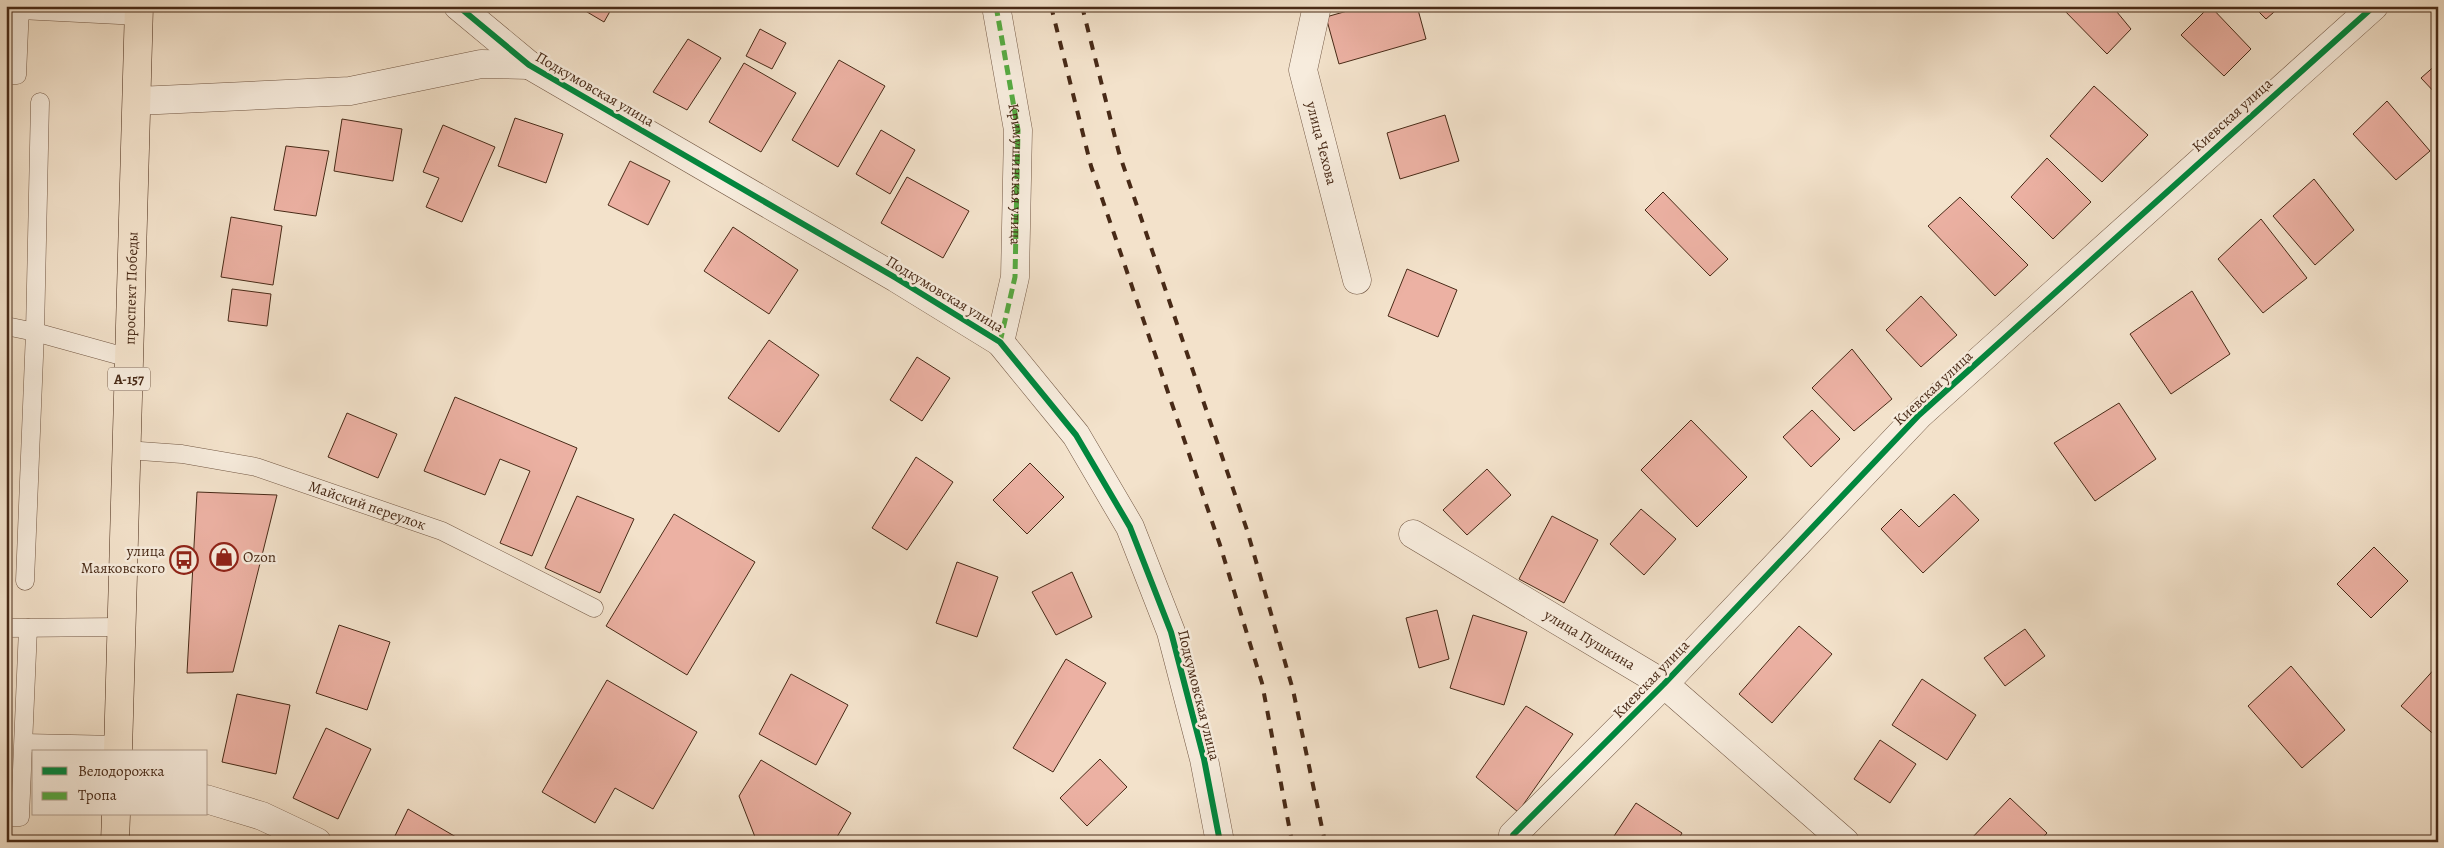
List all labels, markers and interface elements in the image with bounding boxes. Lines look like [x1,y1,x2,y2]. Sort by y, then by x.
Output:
street label: Подкумовская улица [532,47,658,131]
street label: Киевская улица [2188,73,2277,156]
street label: улица Чехова [1301,98,1342,187]
street label: Кримушинская улица [1003,102,1028,245]
street label: проспект Победы [119,231,143,345]
street label: Подкумовская улица [882,251,1008,337]
street label: Киевская улица [1889,346,1977,430]
road number: А-157 [108,368,150,390]
street label: Майский переулок [306,476,429,535]
place label: улица Маяковского [81,541,165,578]
shop icon: Ozon [209,542,239,572]
bus stop icon: улица Маяковского [169,545,199,575]
place label: Ozon [243,547,276,567]
street label: улица Пушкина [1540,604,1639,675]
street label: Подкумовская улица [1173,628,1225,763]
street label: Киевская улица [1608,635,1694,723]
legend [32,750,208,816]
text: Велодорожка [78,761,165,781]
text: Тропа [78,785,117,805]

